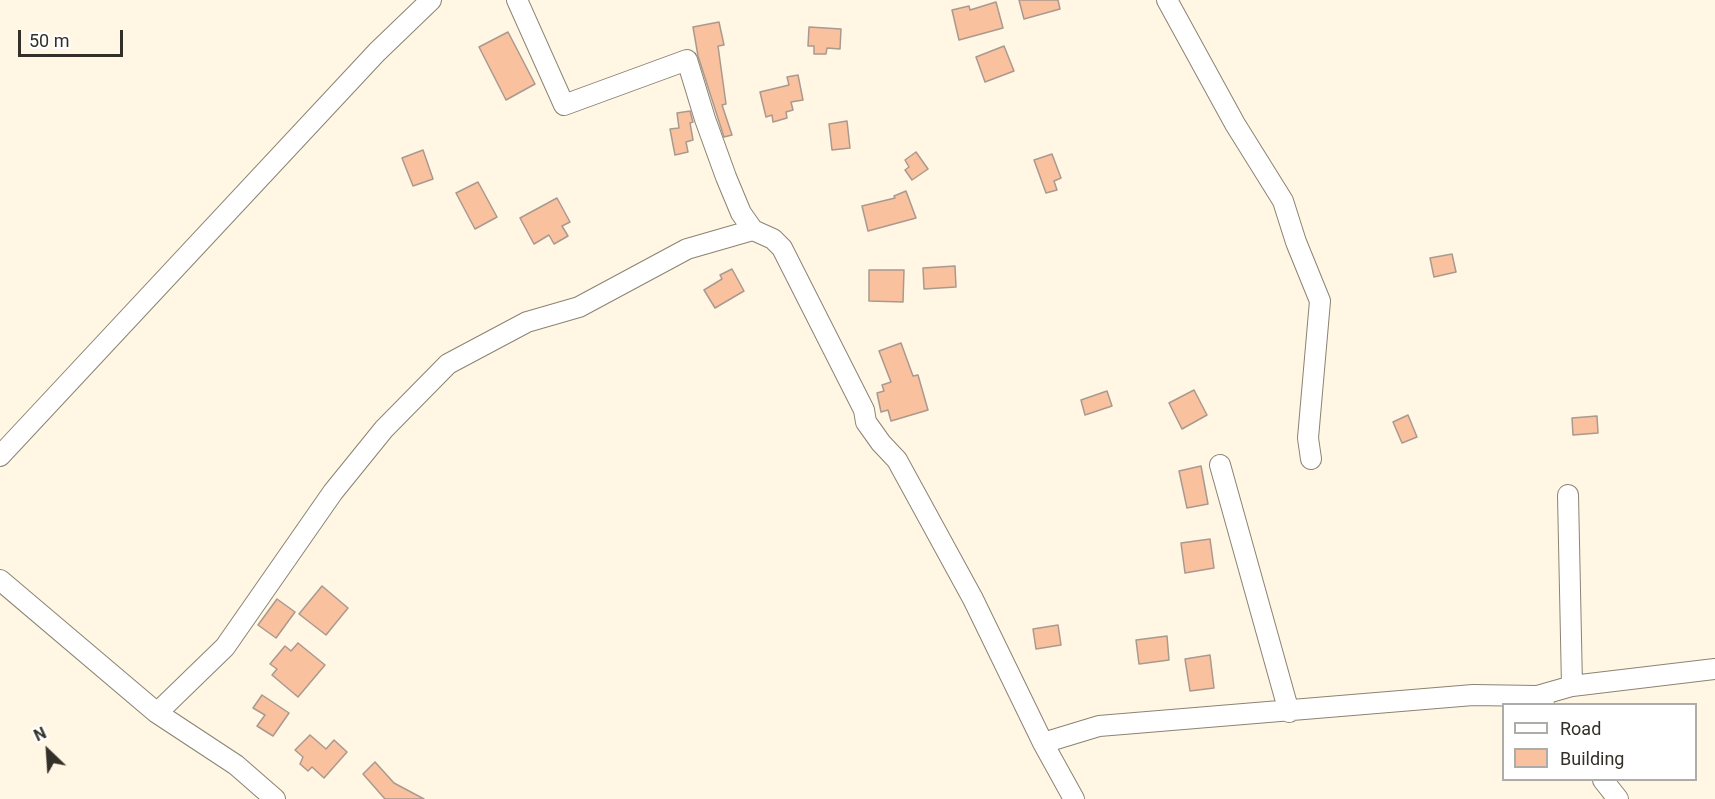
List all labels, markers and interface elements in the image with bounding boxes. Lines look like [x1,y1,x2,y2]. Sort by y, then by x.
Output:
scale bar [21,18,126,56]
text: 50 m [29,30,69,51]
legend [1502,703,1697,781]
text: Road [1560,718,1601,739]
north arrow [18,721,78,781]
text: N [31,723,49,745]
text: Building [1560,748,1624,769]

